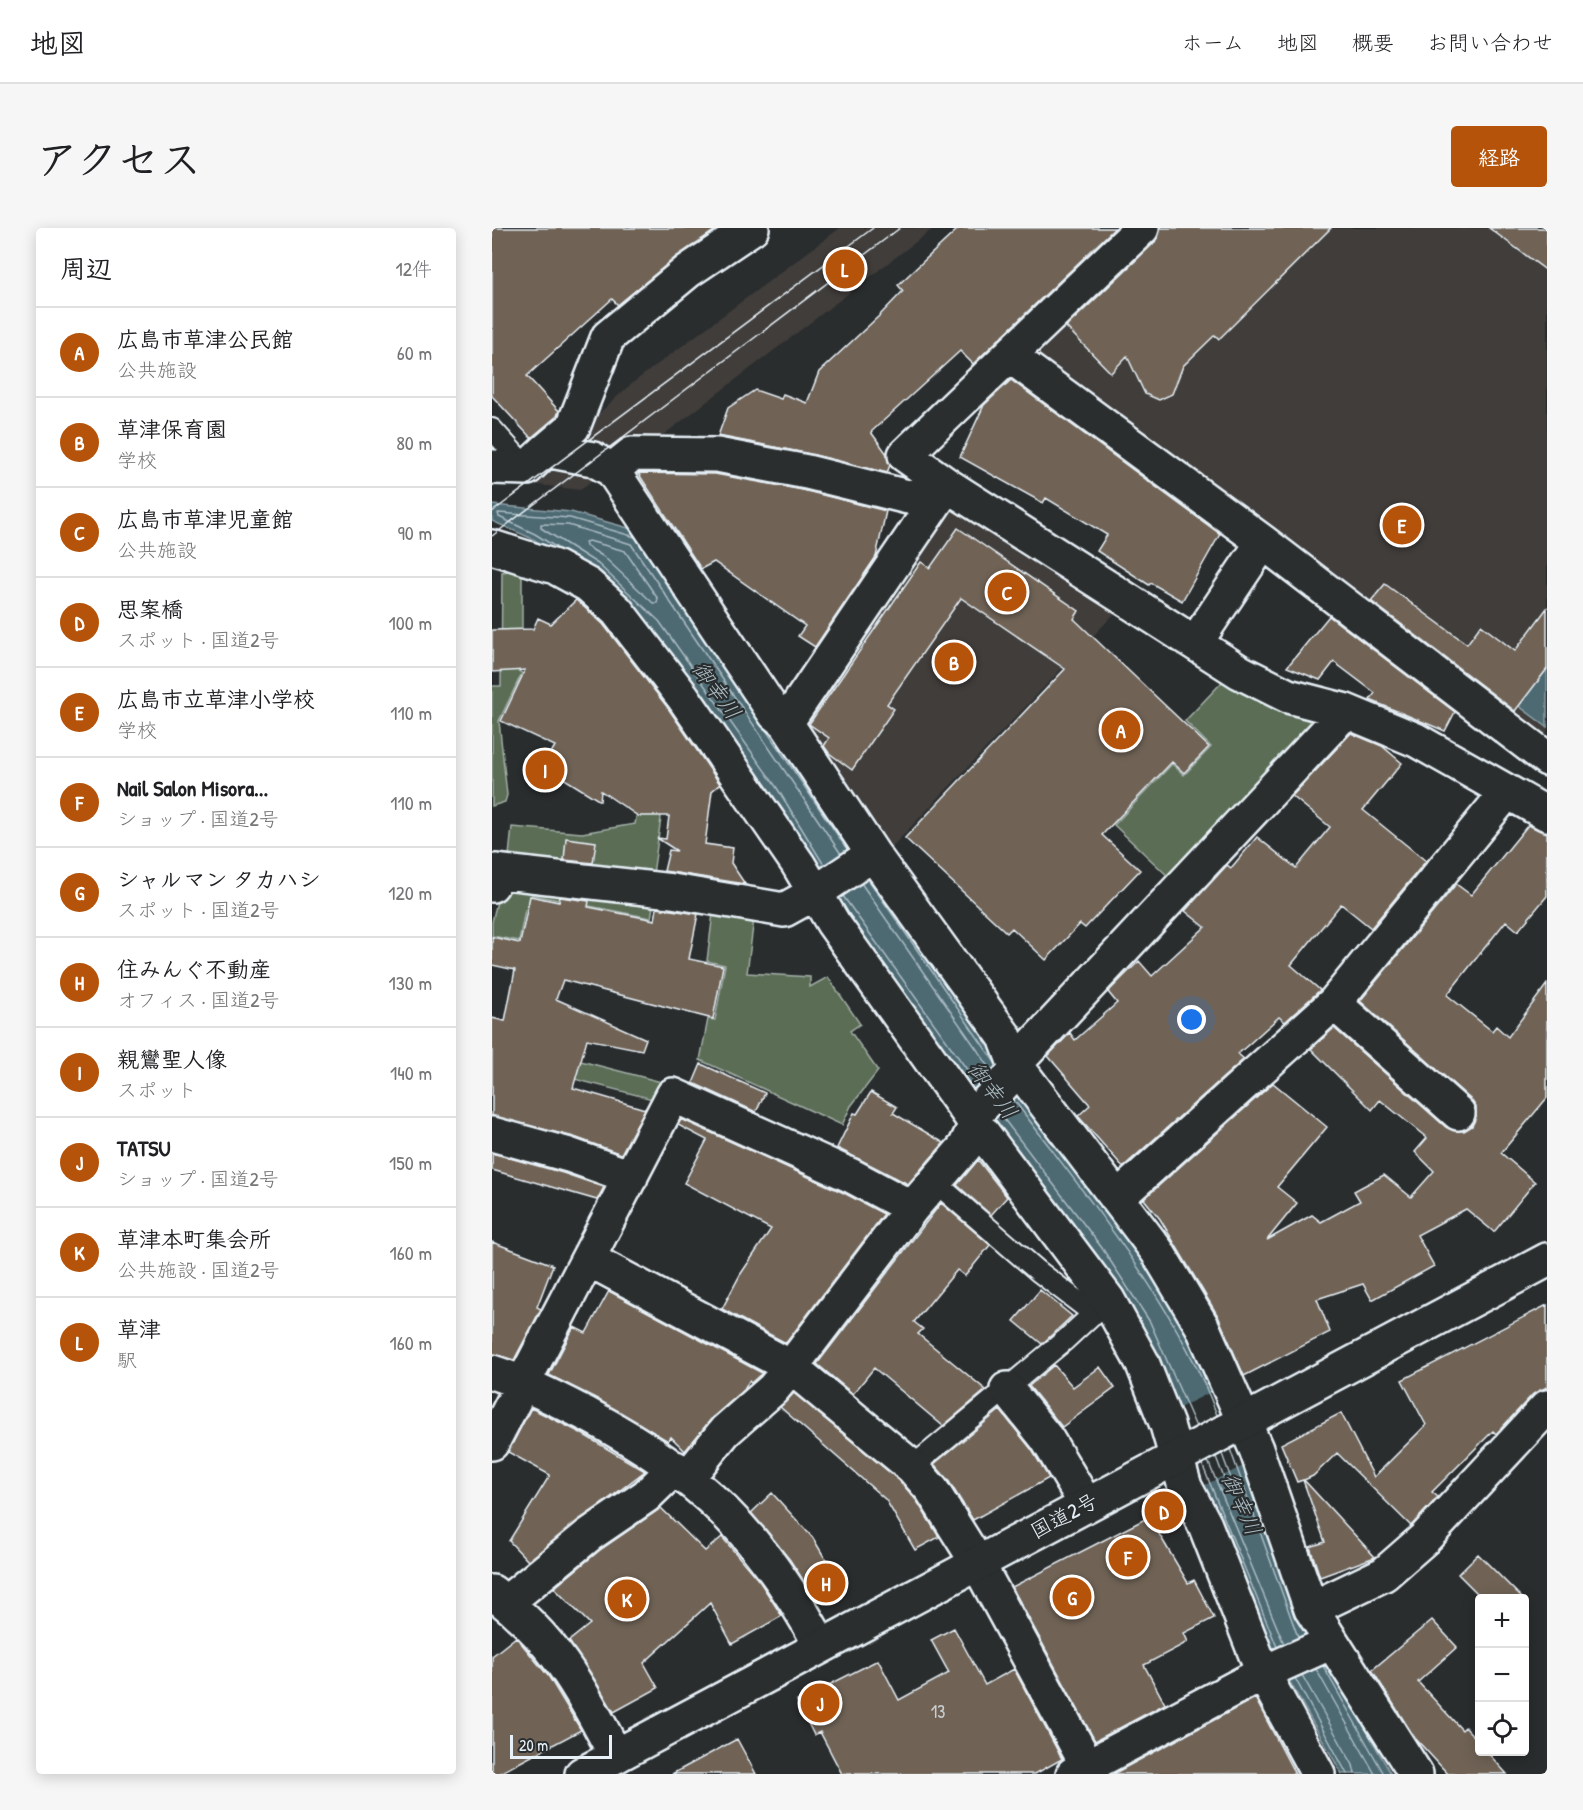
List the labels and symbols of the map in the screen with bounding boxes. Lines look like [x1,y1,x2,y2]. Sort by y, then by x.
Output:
pin: L [826,246,864,291]
pin: E [1382,502,1422,548]
pin: C [988,570,1026,614]
pin: B [934,640,974,684]
water label: 御幸川 [685,654,749,726]
pin: A [1102,708,1140,752]
pin: I [526,748,564,792]
your location [1177,1005,1206,1034]
water label: 御幸川 [961,1055,1025,1125]
water label: 御幸川 [1215,1468,1269,1540]
street label: 国道2号 [1025,1486,1103,1545]
pin: D [1144,1488,1184,1534]
pin: F [1108,1534,1148,1580]
pin: H [806,1560,846,1606]
pin: G [1052,1574,1092,1620]
pin: K [608,1576,646,1622]
pin: J [800,1680,840,1726]
house number: 13 [931,1699,945,1724]
scale bar [510,1732,612,1760]

